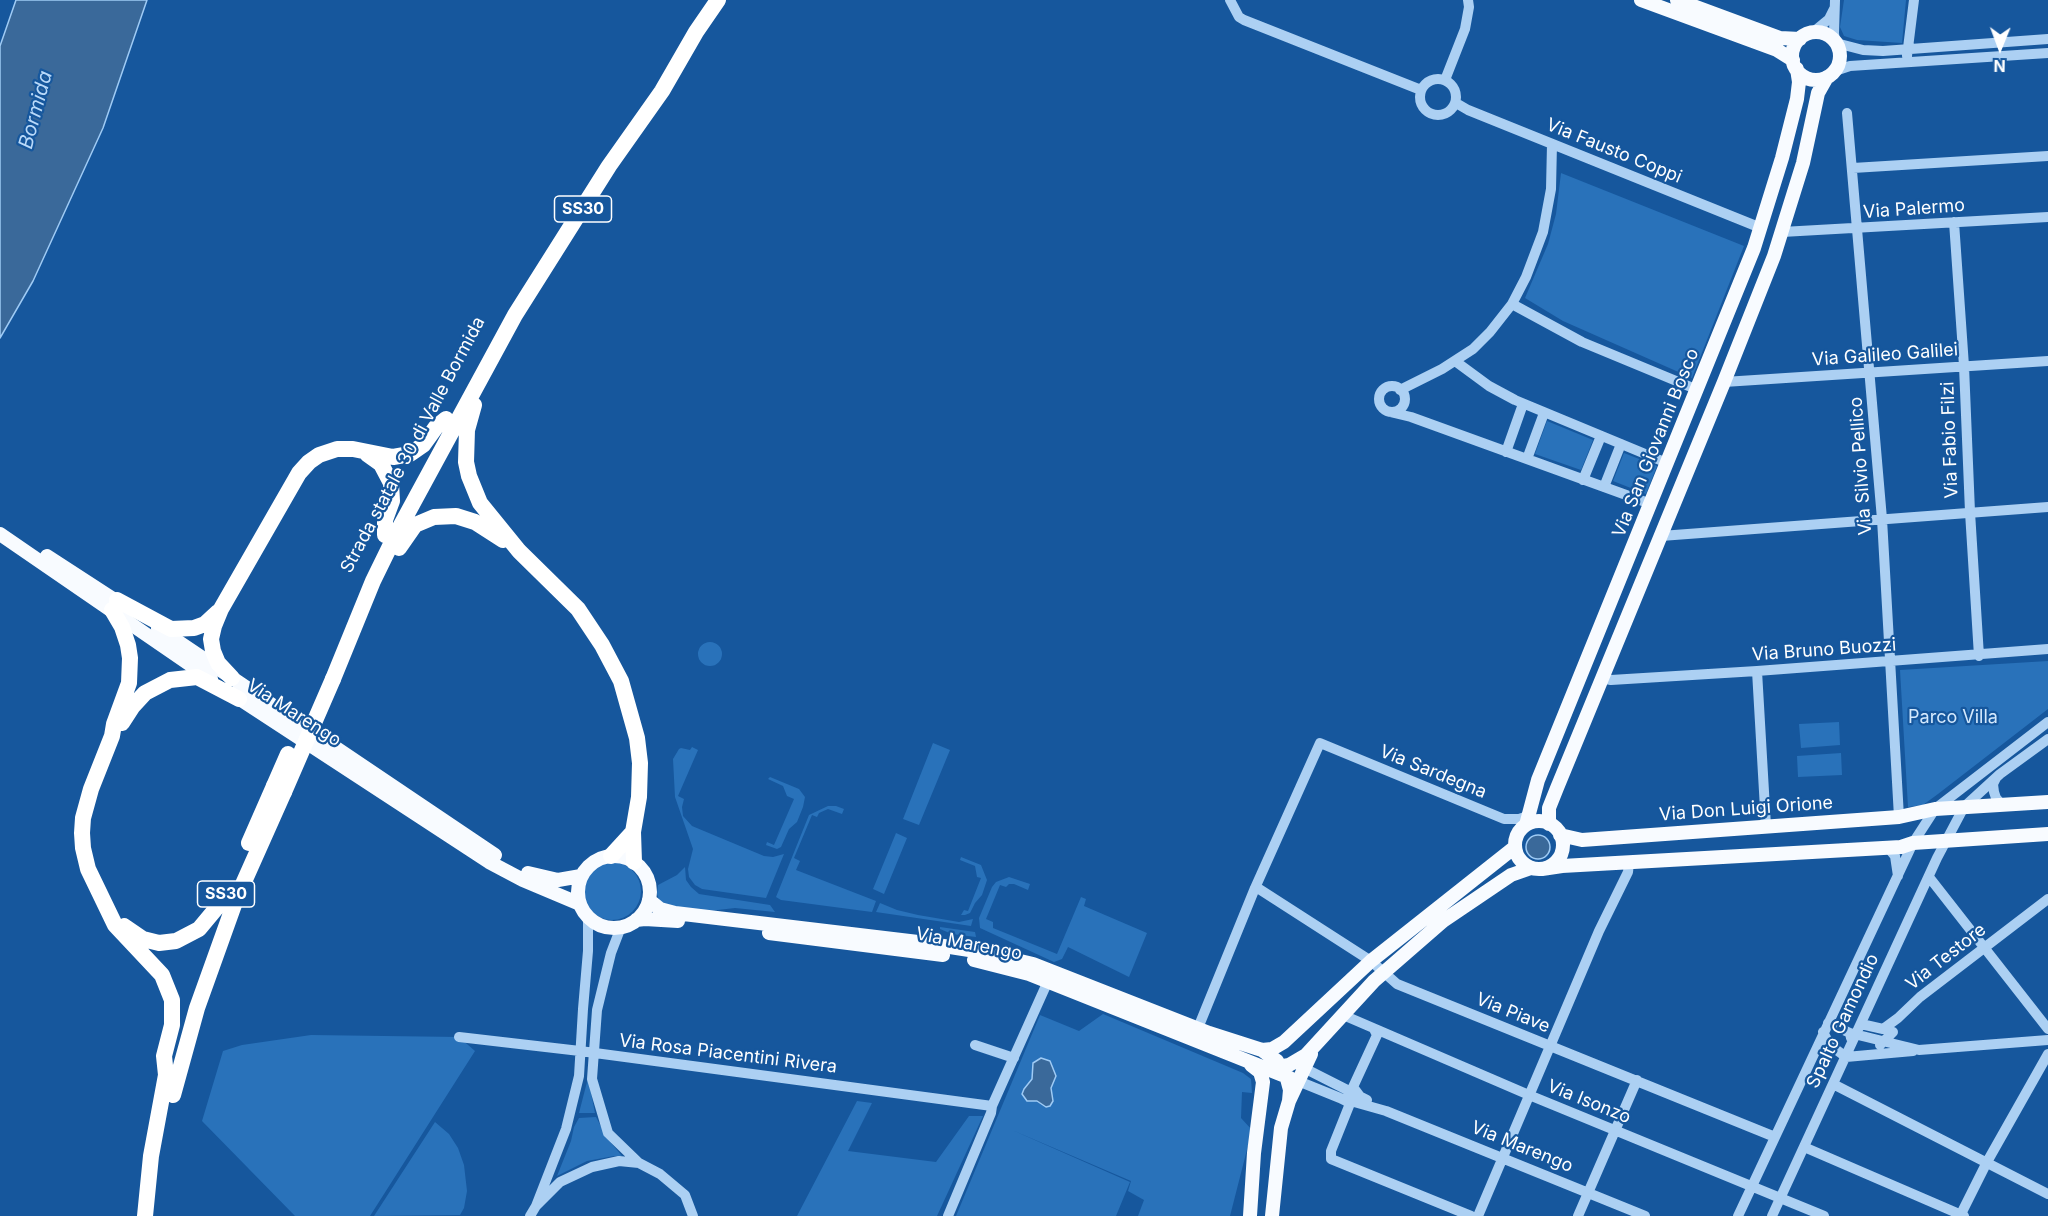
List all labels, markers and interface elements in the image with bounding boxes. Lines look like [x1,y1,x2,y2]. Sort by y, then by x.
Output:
north arrow [1970,18,2030,78]
text: N [1993,56,2006,76]
water label: Bormida [14,68,58,152]
street label: Via Fausto Coppi [1543,114,1685,188]
street label: Via Palermo [1862,195,1966,223]
road number: SS30 [554,196,612,222]
street label: Strada statale 30 di Valle Bormida [336,313,490,577]
street label: Via Galileo Galilei [1811,339,1959,371]
street label: Via San Giovanni Bosco [1608,346,1704,540]
street label: Via Fabio Filzi [1937,381,1963,499]
street label: Via Silvio Pellico [1845,396,1877,536]
street label: Via Bruno Buozzi [1751,634,1897,666]
street label: Via Marengo [243,675,345,751]
park label: Parco Villa [1908,707,1998,729]
street label: Via Sardegna [1376,741,1490,803]
street label: Via Don Luigi Orione [1658,792,1834,826]
road number: SS30 [198,881,254,907]
street label: Via Testore [1902,919,1990,995]
street label: Via Marengo [914,923,1024,965]
street label: Spalto Gamondio [1802,950,1884,1092]
street label: Via Piave [1473,988,1553,1038]
street label: Via Rosa Piacentini Rivera [618,1030,838,1078]
street label: Via Isonzo [1544,1075,1634,1129]
street label: Via Marengo [1468,1117,1576,1177]

